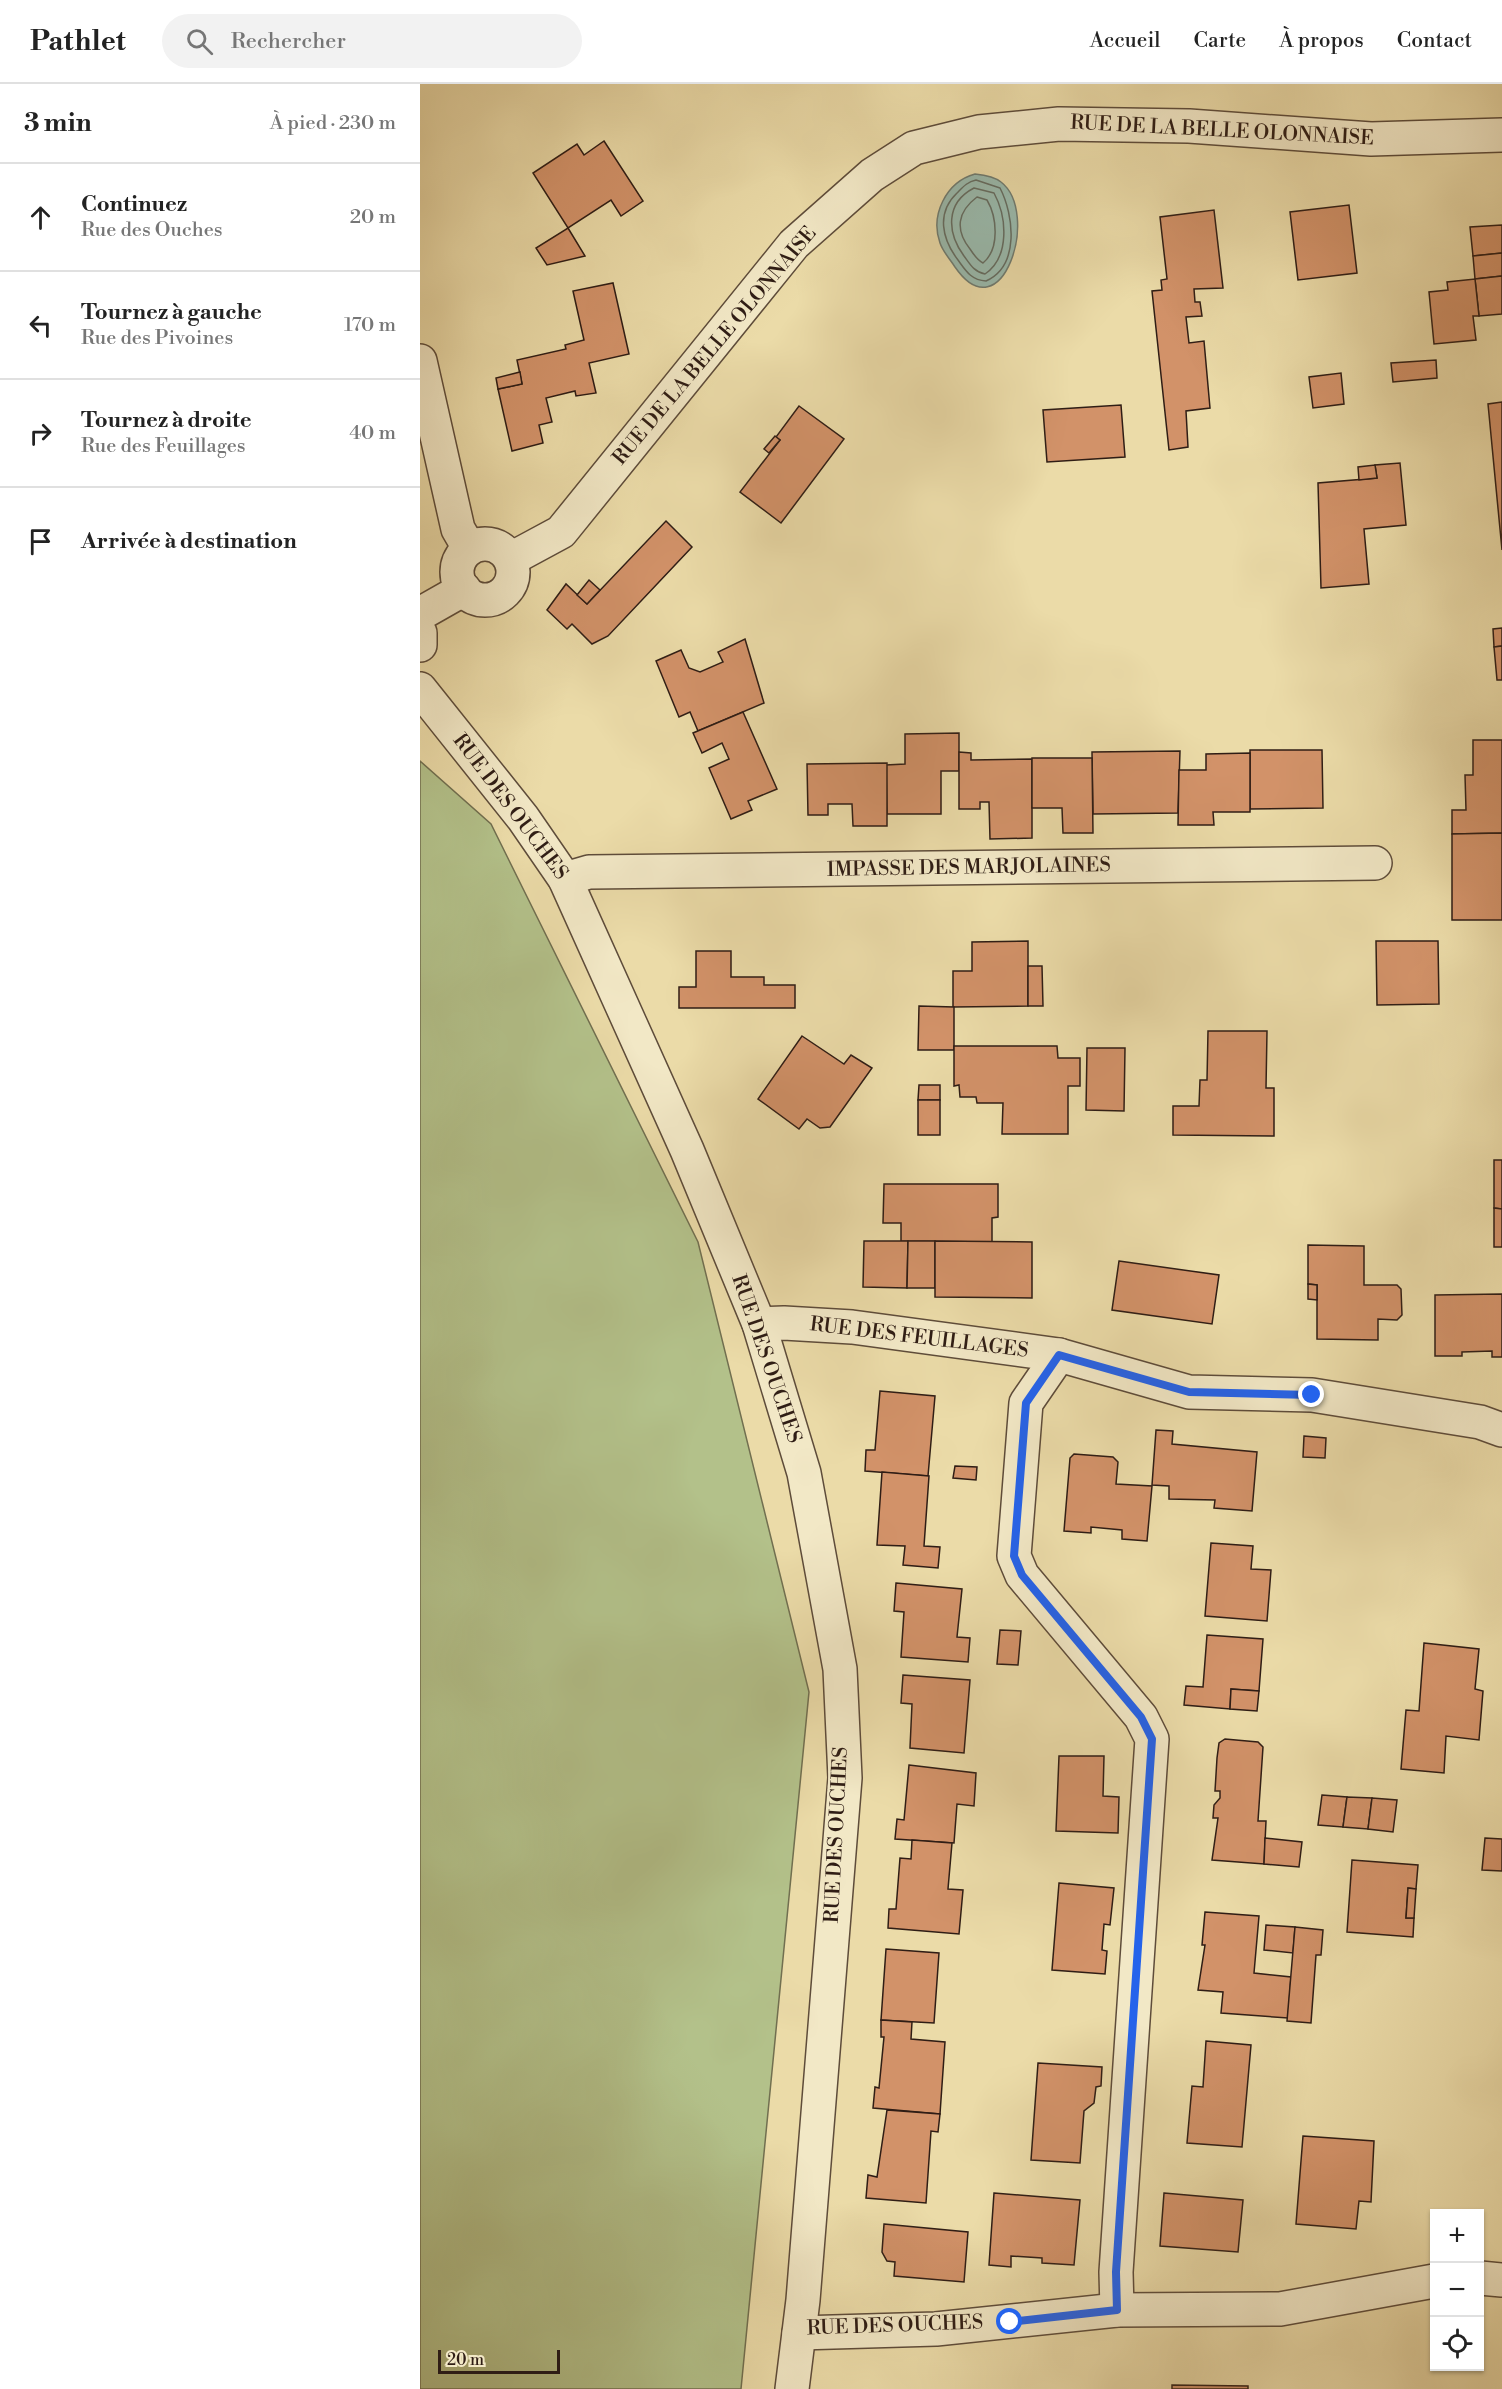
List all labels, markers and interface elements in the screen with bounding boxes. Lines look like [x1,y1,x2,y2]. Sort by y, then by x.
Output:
search box [162,14,582,68]
text: Pathlet [30,24,126,59]
icon: search [183,25,216,58]
text: Rechercher [231,28,346,55]
text: Accueil [1090,28,1161,54]
text: Carte [1194,28,1246,54]
text: À propos [1279,28,1364,54]
text: Contact [1397,28,1472,54]
text: 3 min [24,107,92,139]
text: À pied · 230 m [270,111,396,136]
street label: RUE DE LA BELLE OLONNAISE [1070,111,1374,151]
text: Continuez [81,191,187,218]
icon: ahead [24,201,57,234]
text: 20 m [350,205,396,230]
text: Rue des Ouches [81,218,223,243]
street label: RUE DE LA BELLE OLONNAISE [608,222,822,470]
text: Tournez à gauche [81,299,262,326]
icon: left [24,309,57,342]
text: 170 m [344,313,396,338]
text: Rue des Pivoines [81,326,233,351]
text: Tournez à droite [81,407,252,434]
icon: right [24,417,57,450]
text: 40 m [349,421,396,446]
text: Rue des Feuillages [81,434,246,459]
icon: arrive [24,525,57,558]
text: Arrivée à destination [81,528,297,555]
street label: RUE DES OUCHES [447,729,573,885]
street label: IMPASSE DES MARJOLAINES [827,853,1111,883]
street label: RUE DES OUCHES [725,1271,807,1447]
street label: RUE DES FEUILLAGES [808,1312,1030,1364]
route end [1298,1381,1324,1407]
street label: RUE DES OUCHES [820,1746,854,1924]
map controls [1430,2209,1484,2371]
button: + [1430,2209,1484,2263]
button: − [1430,2263,1484,2317]
route start [996,2308,1022,2334]
street label: RUE DES OUCHES [806,2310,984,2342]
button: locate [1430,2317,1484,2371]
scale bar [438,2347,560,2374]
text: 20 m [447,2350,484,2370]

